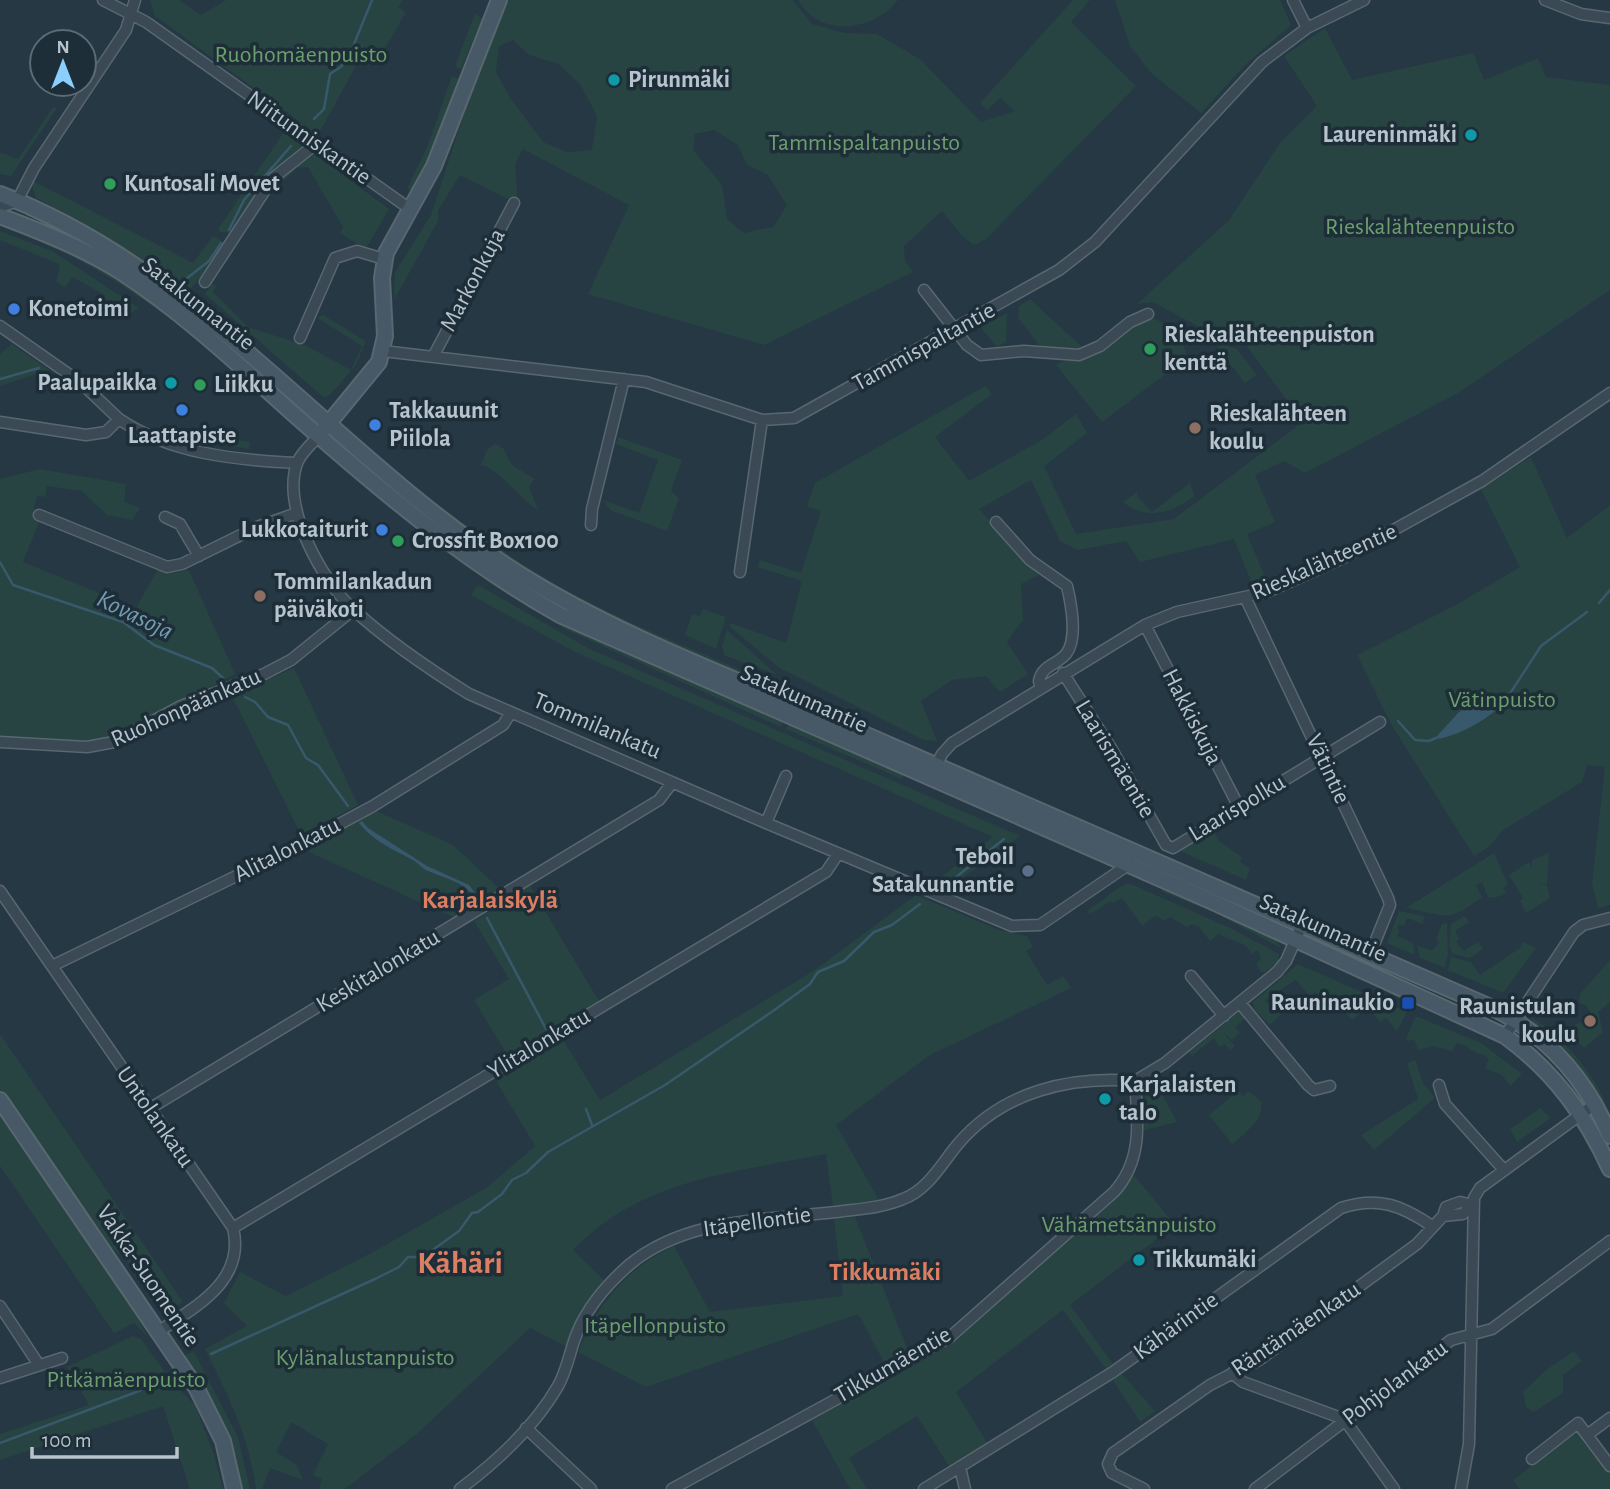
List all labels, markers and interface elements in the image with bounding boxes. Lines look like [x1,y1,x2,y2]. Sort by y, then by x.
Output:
north arrow [28,28,98,98]
text: N [56,38,70,57]
park label: Ruohomäenpuisto [215,43,387,67]
place label: Pirunmäki [628,68,730,92]
marker: Pirunmäki [606,72,622,88]
street label: Niitunniskantie [243,87,375,189]
place label: Laureninmäki [1322,123,1457,147]
marker: Laureninmäki [1463,127,1479,143]
park label: Tammispaltanpuisto [768,131,960,155]
place label: Kuntosali Movet [124,172,280,196]
marker: Kuntosali Movet [102,176,118,192]
park label: Rieskalähteenpuisto [1325,215,1515,239]
street label: Markonkuja [436,225,510,335]
street label: Satakunnantie [137,253,259,355]
place label: Konetoimi [28,297,129,321]
street label: Tammispaltantie [849,298,999,396]
marker: Konetoimi [6,301,22,317]
place label: Rieskalähteenpuiston kenttä [1164,323,1375,375]
marker: Rieskalähteenpuiston kenttä [1142,341,1158,357]
place label: Paalupaikka [37,371,157,395]
place label: Liikku [214,373,274,397]
marker: Paalupaikka [163,375,179,391]
marker: Liikku [192,377,208,393]
place label: Takkauunit Piilola [389,399,498,451]
marker: Laattapiste [174,402,190,418]
place label: Rieskalähteen koulu [1209,402,1347,454]
marker: Takkauunit Piilola [367,417,383,433]
marker: Rieskalähteen koulu [1187,420,1203,436]
place label: Laattapiste [128,424,236,448]
place label: Lukkotaiturit [241,518,368,542]
street label: Rieskalähteentie [1248,519,1400,605]
marker: Lukkotaiturit [374,522,390,538]
place label: Crossfit Box100 [412,529,559,553]
marker: Crossfit Box100 [390,533,406,549]
place label: Tommilankadun päiväkoti [274,570,432,622]
water label: Kovasoja [93,586,177,644]
marker: Tommilankadun päiväkoti [252,588,268,604]
street label: Satakunnantie [737,660,871,738]
street label: Ruohonpäänkatu [107,664,265,752]
street label: Hakkiskuja [1158,665,1226,769]
street label: Tommilankatu [530,688,664,764]
park label: Vätinpuisto [1448,688,1556,712]
street label: Laarismäentie [1071,696,1159,822]
street label: Vätintie [1302,731,1354,807]
street label: Laarispolku [1185,770,1289,846]
street label: Alitalonkatu [230,813,344,887]
place label: Teboil Satakunnantie [872,845,1014,897]
marker: Teboil Satakunnantie [1020,863,1036,879]
district label: Karjalaiskylä [422,887,558,913]
street label: Satakunnantie [1256,889,1390,967]
street label: Keskitalonkatu [312,925,444,1017]
place label: Rauninaukio [1270,991,1394,1015]
marker: Rauninaukio [1400,995,1416,1011]
place label: Raunistulan koulu [1459,995,1576,1047]
street label: Ylitalonkatu [484,1004,594,1084]
marker: Raunistulan koulu [1582,1013,1598,1029]
street label: Untolankatu [112,1062,198,1172]
place label: Karjalaisten talo [1119,1073,1236,1125]
marker: Karjalaisten talo [1097,1091,1113,1107]
street label: Vakka-Suomentie [92,1201,204,1351]
street label: Itäpellontie [702,1203,812,1241]
park label: Vähämetsänpuisto [1042,1213,1216,1237]
district label: Kähäri [417,1247,503,1279]
place label: Tikkumäki [1153,1248,1257,1272]
marker: Tikkumäki [1131,1252,1147,1268]
district label: Tikkumäki [829,1259,941,1285]
street label: Räntämäenkatu [1227,1277,1365,1381]
street label: Kähärintie [1129,1288,1223,1364]
park label: Itäpellonpuisto [584,1314,726,1338]
street label: Tikkumäentie [831,1322,955,1408]
street label: Pohjolankatu [1338,1336,1452,1430]
park label: Kylänalustanpuisto [275,1346,455,1370]
park label: Pitkämäenpuisto [46,1368,206,1392]
scale bar [32,1416,177,1460]
text: 100 m [42,1430,92,1451]

